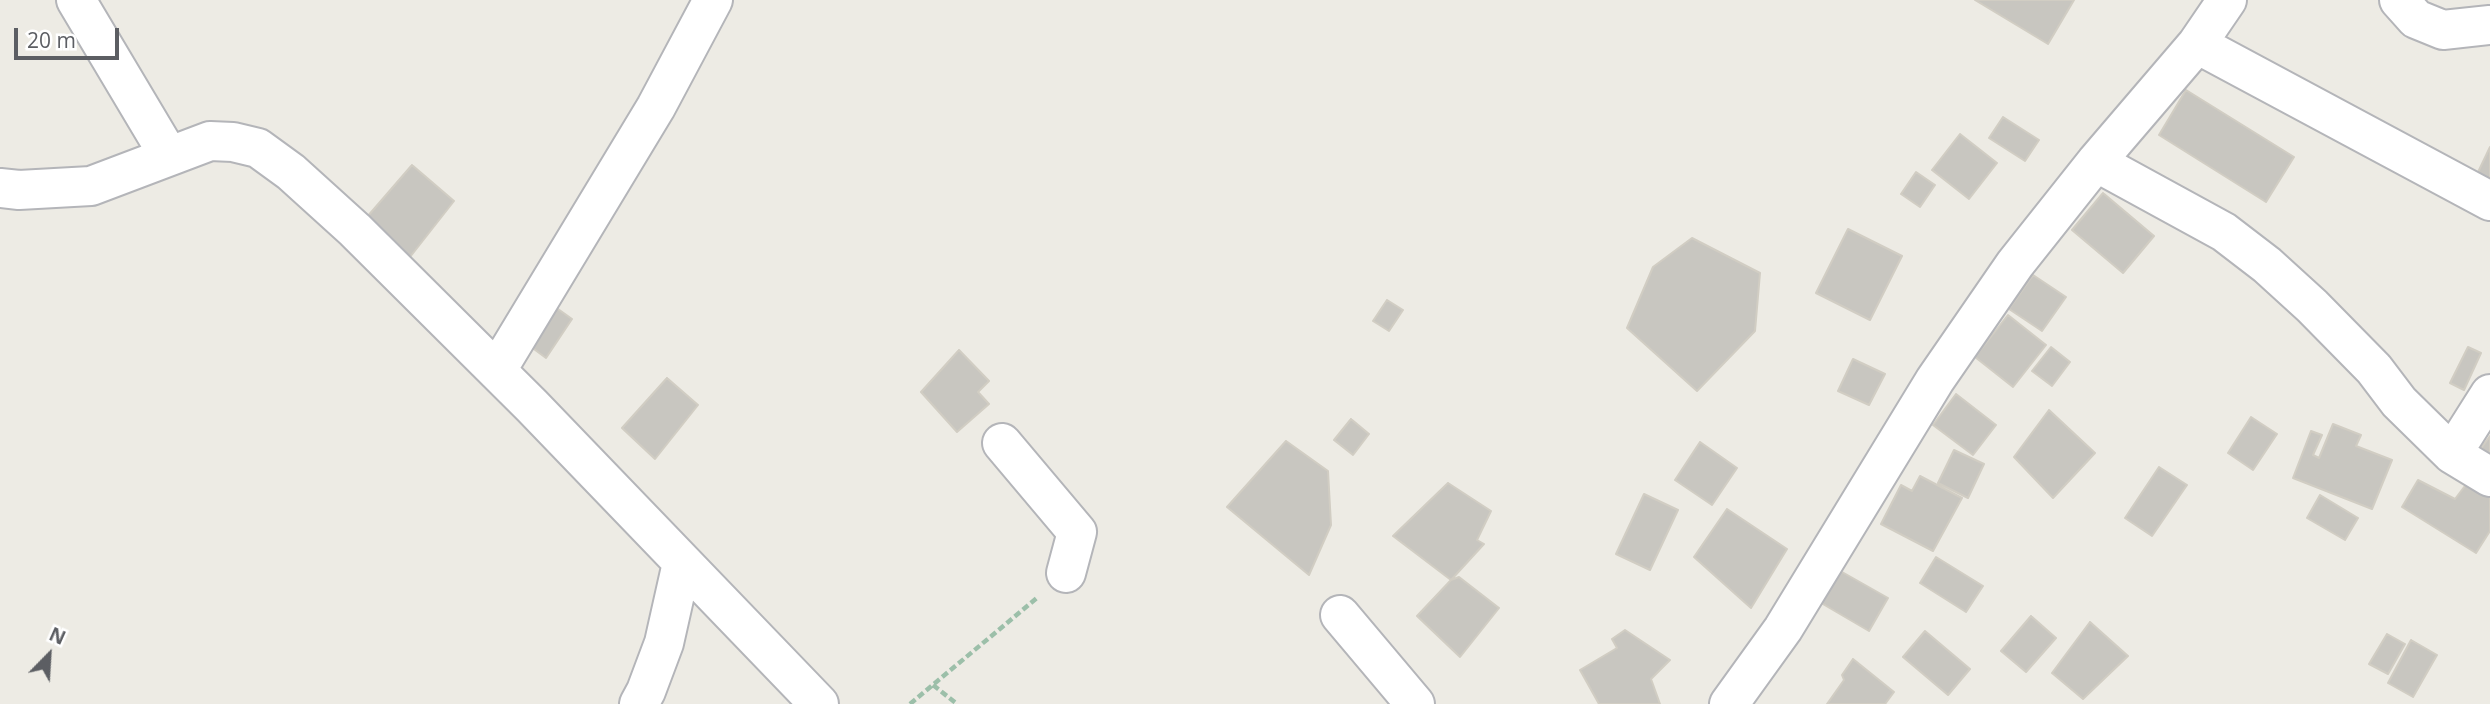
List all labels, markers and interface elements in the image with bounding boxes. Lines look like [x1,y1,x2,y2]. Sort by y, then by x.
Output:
scale bar [18,14,122,58]
text: 20 m [27,26,76,54]
north arrow [14,620,84,690]
text: N [45,621,70,651]

